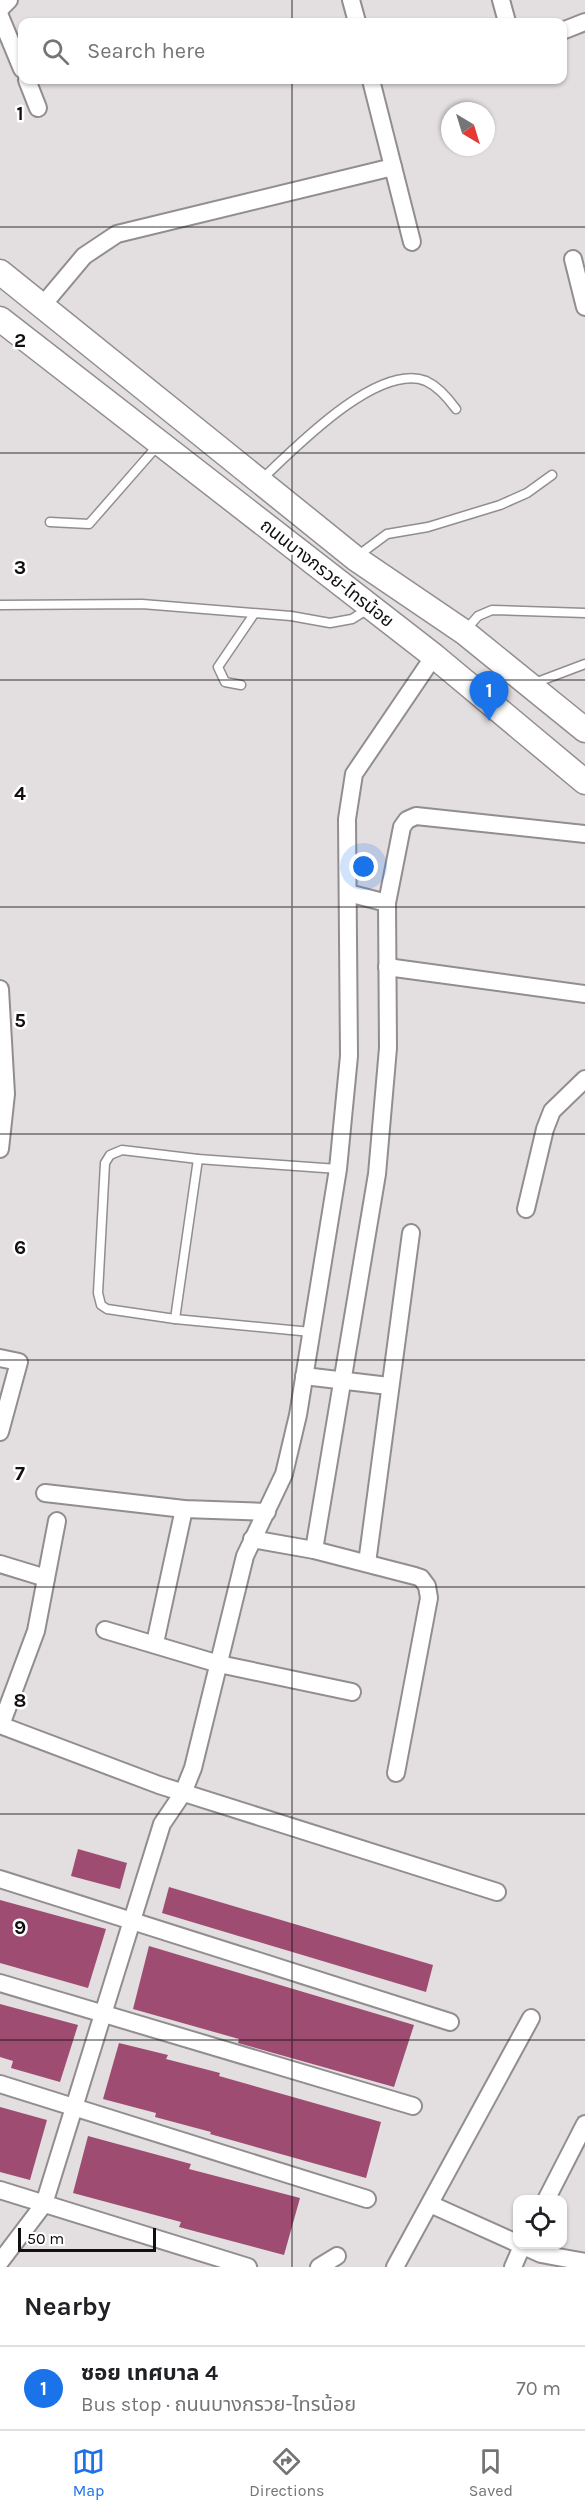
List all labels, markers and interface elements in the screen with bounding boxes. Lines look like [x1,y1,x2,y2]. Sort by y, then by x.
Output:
search box [18,18,567,84]
icon: search [39,35,72,68]
text: Search here [87,38,205,64]
text: 1 [16,102,24,125]
north arrow [441,102,495,156]
text: 2 [14,329,26,352]
street label: ถนนบางกรวย-ไทรน้อย [256,514,398,632]
text: 3 [14,556,26,579]
pin: 1 [470,672,508,721]
text: 4 [14,782,26,805]
your location [349,852,378,881]
text: 5 [14,1009,26,1032]
text: 6 [14,1236,26,1259]
text: 7 [15,1462,25,1485]
text: 8 [14,1689,26,1712]
text: 9 [14,1916,26,1939]
map controls [513,2195,567,2249]
button: locate [513,2195,567,2249]
scale bar [18,2225,156,2252]
text: 50 m [27,2229,64,2248]
text: Nearby [24,2291,111,2322]
text: ซอย เทศบาล 4 [81,2360,218,2386]
text: 1 [40,2377,47,2400]
text: 70 m [516,2377,561,2400]
text: Bus stop · ถนนบางกรวย-ไทรน้อย [81,2393,356,2416]
tab: Map [72,2445,105,2500]
tab: Directions [249,2445,324,2500]
tab: Saved [469,2445,513,2500]

